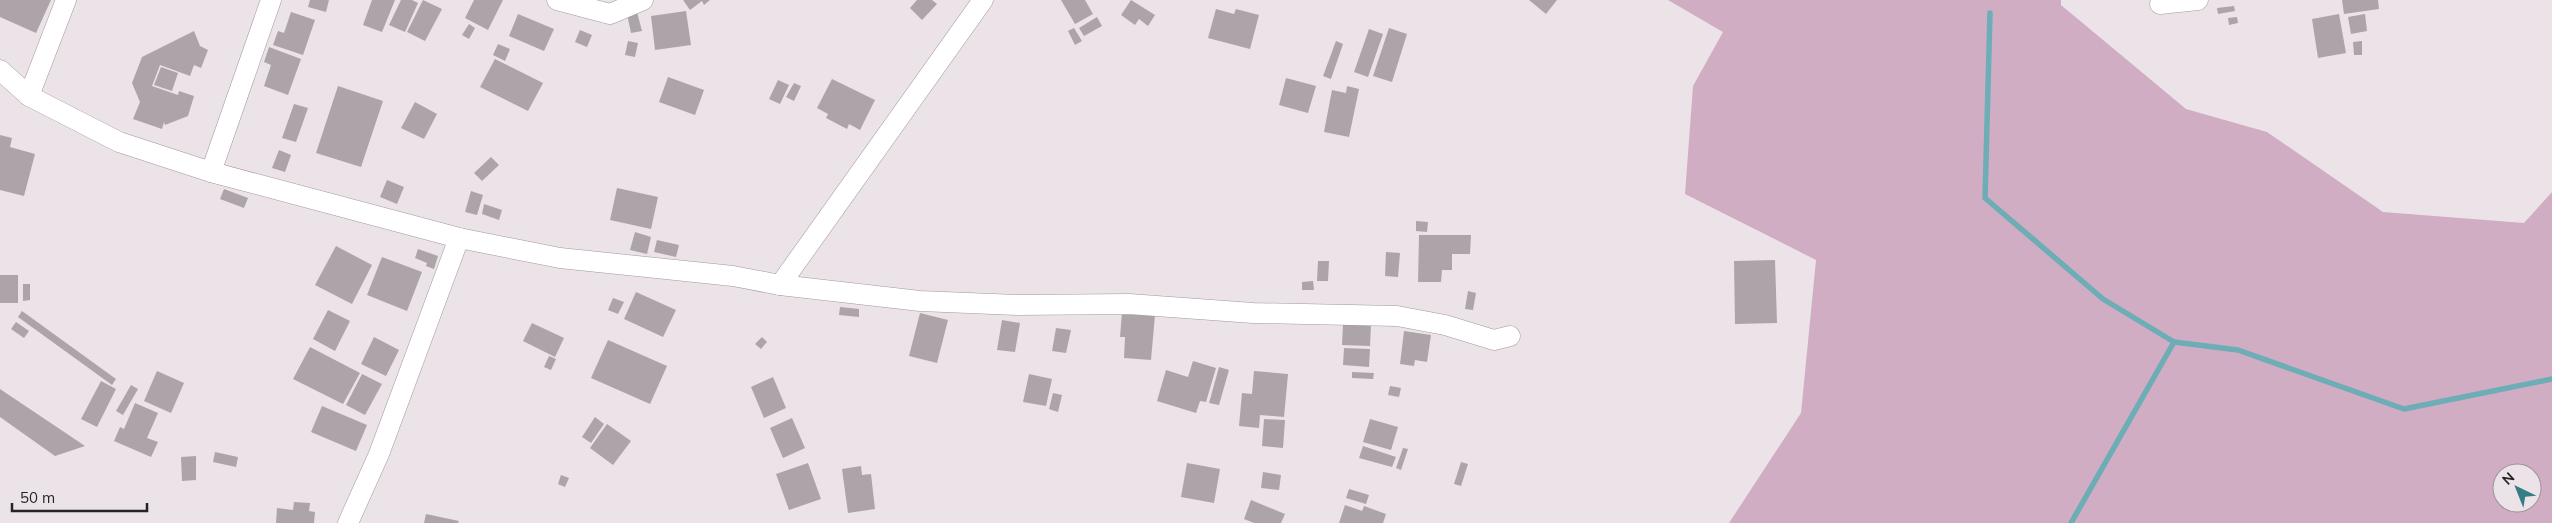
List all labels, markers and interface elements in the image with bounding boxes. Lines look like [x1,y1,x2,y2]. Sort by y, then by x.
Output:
north arrow [2492,463,2542,513]
text: N [2498,468,2518,489]
scale bar [12,480,148,512]
text: 50 m [20,488,55,507]

